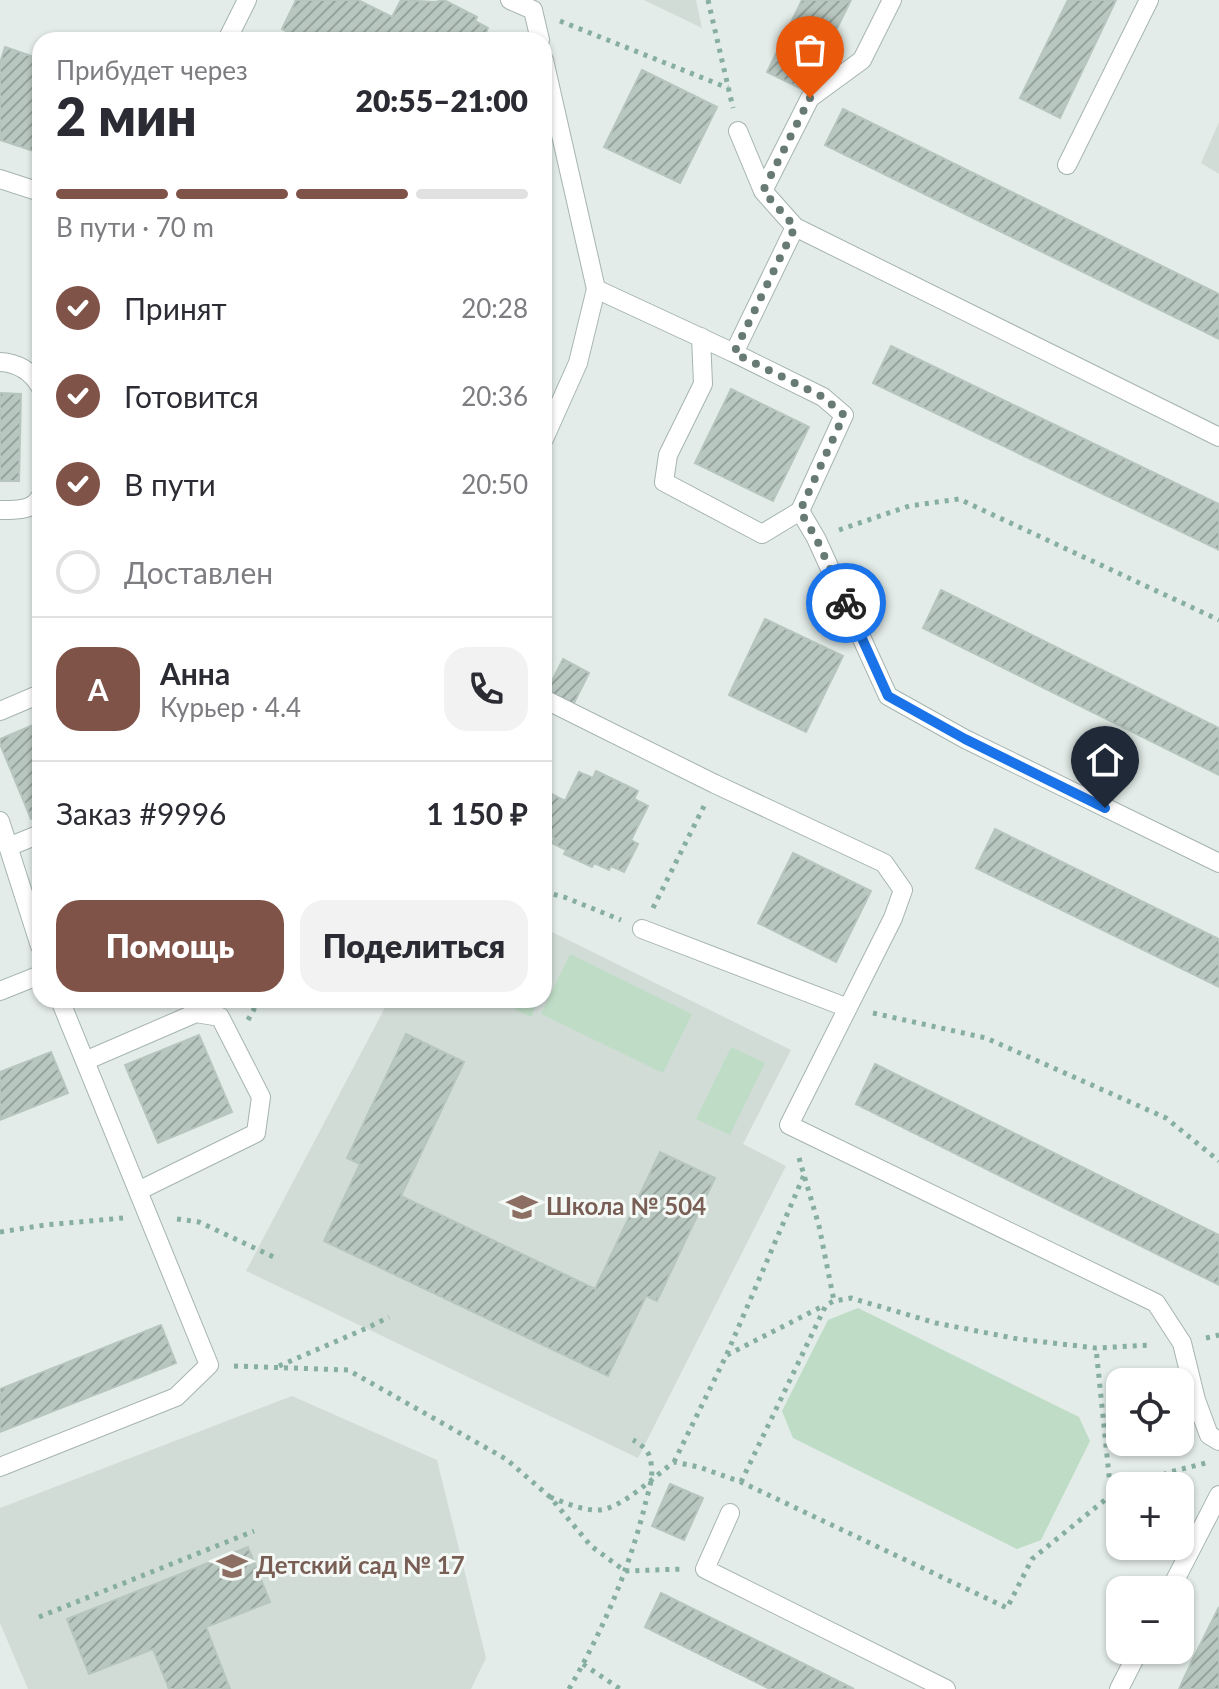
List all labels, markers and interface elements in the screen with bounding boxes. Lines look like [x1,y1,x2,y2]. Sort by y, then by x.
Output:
pin [776,16,844,98]
icon: bag [788,28,832,72]
text: Прибудет через [56,54,248,86]
text: 20:55–21:00 [355,82,528,118]
text: 2 мин [56,85,197,147]
text: В пути · 70 m [56,211,214,243]
icon: check [56,286,100,330]
text: Принят [124,290,227,326]
text: 20:28 [461,292,528,324]
icon: check [56,374,100,418]
text: Готовится [124,378,259,414]
text: 20:36 [461,380,528,412]
icon: check [56,462,100,506]
text: В пути [124,466,216,502]
text: 20:50 [461,468,528,500]
text: Доставлен [124,554,273,590]
courier [806,563,886,643]
icon: bike [824,581,868,625]
button: phone [444,647,528,731]
text: Анна [160,655,230,691]
text: А [88,671,108,707]
text: Курьер · 4.4 [160,691,301,723]
pin [1071,726,1139,808]
icon: home [1083,738,1127,782]
text: Заказ #9996 [56,795,227,831]
text: 1 150 ₽ [426,795,528,831]
button: Помощь [56,900,284,992]
button: Поделиться [300,900,528,992]
school or university icon: Школа № 504 [505,1190,539,1224]
place label: Школа № 504 [546,1191,706,1220]
map controls [1106,1368,1194,1664]
button: locate [1106,1368,1194,1456]
button: + [1106,1472,1194,1560]
school or university icon: Детский сад № 17 [215,1549,249,1583]
place label: Детский сад № 17 [256,1550,465,1579]
button: − [1106,1576,1194,1664]

